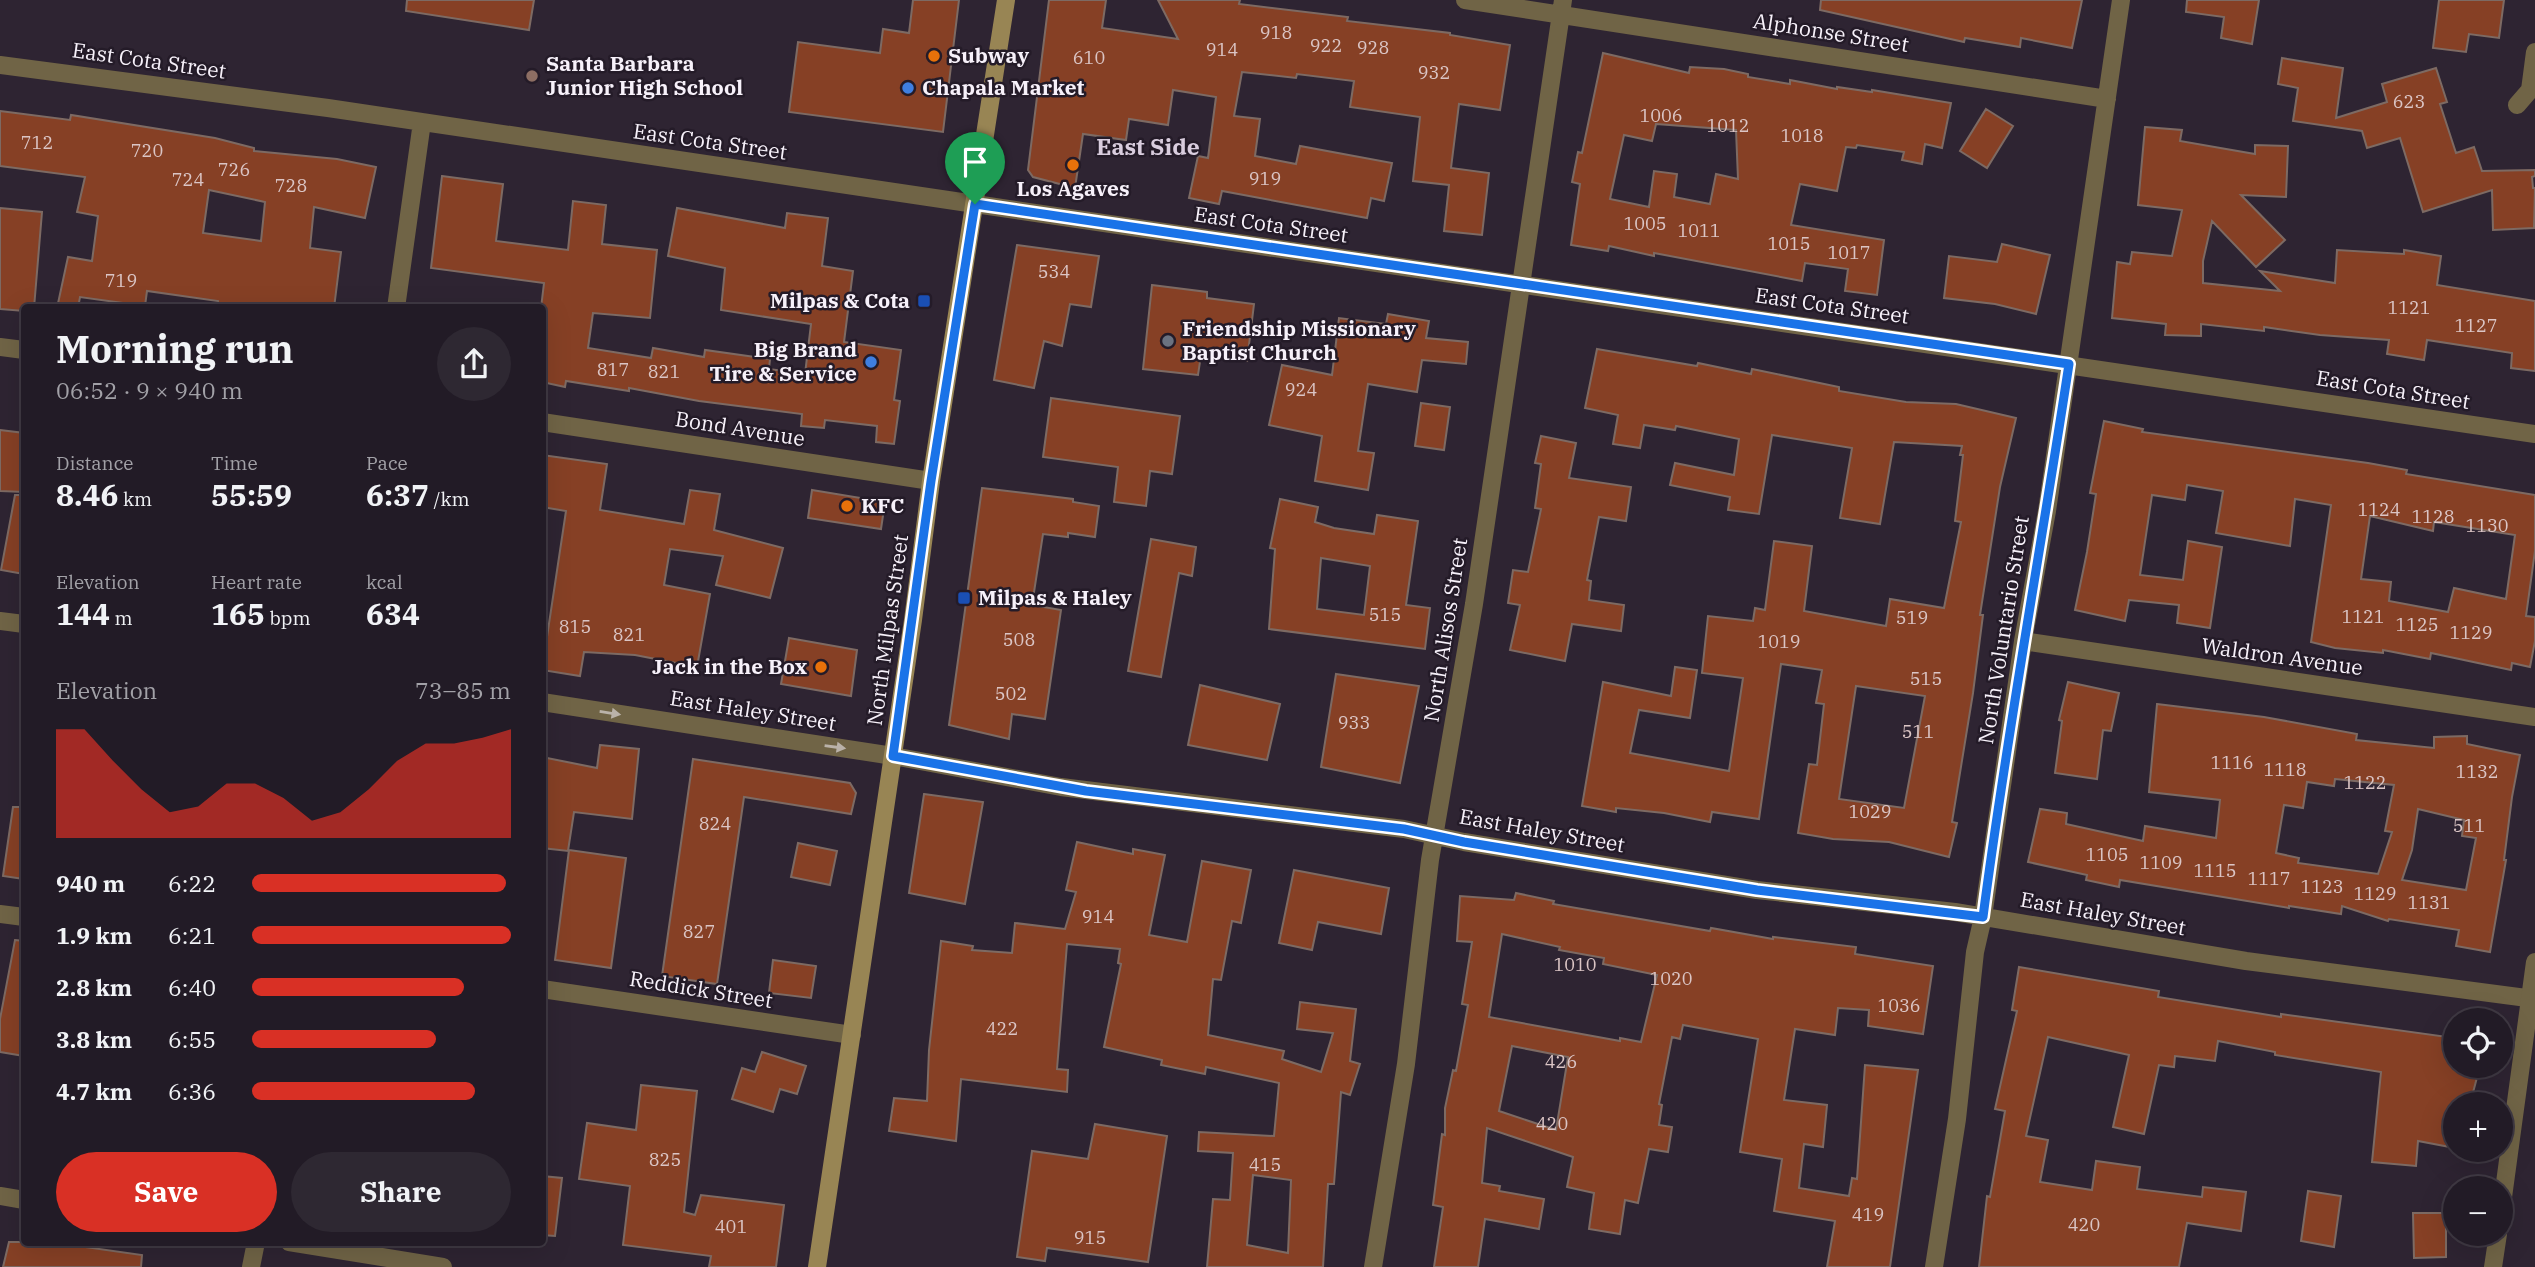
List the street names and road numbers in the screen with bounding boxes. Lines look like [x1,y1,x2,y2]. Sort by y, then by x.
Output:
street label: Alphonse Street [1751,6,1911,58]
street label: East Cota Street [70,35,228,85]
street label: East Cota Street [631,116,789,166]
street label: East Cota Street [1192,199,1350,249]
street label: East Cota Street [1753,280,1911,330]
street label: East Cota Street [2314,363,2472,415]
street label: Bond Avenue [673,404,807,452]
street label: North Voluntario Street [1971,514,2035,746]
street label: North Milpas Street [860,532,914,727]
street label: North Alisos Street [1417,536,1473,724]
street label: Waldron Avenue [2200,631,2365,681]
street label: East Haley Street [668,683,838,737]
street label: East Haley Street [1457,802,1627,858]
street label: East Haley Street [2018,885,2188,941]
street label: Reddick Street [628,964,775,1014]

